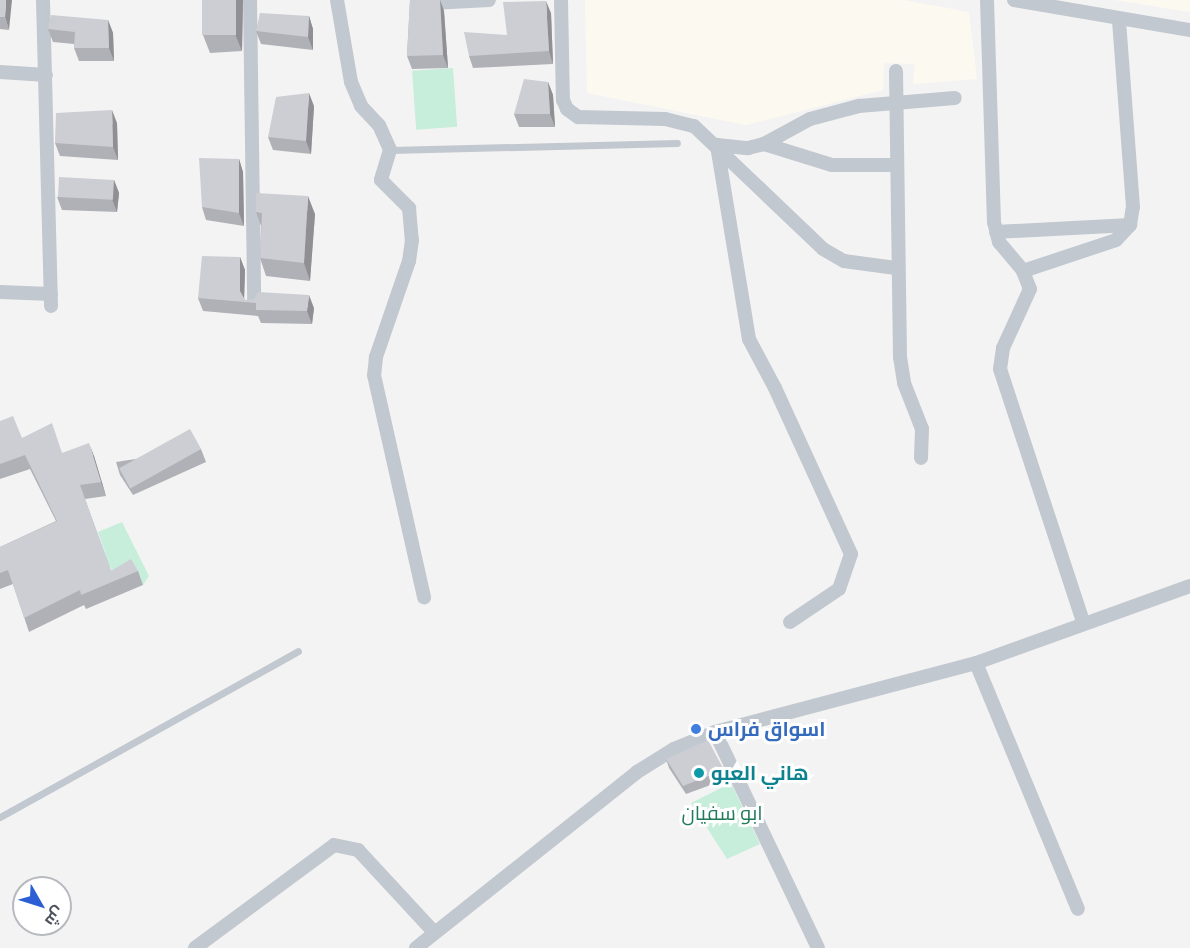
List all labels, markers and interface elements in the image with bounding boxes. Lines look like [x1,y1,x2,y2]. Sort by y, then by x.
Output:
place label: اسواق فراس [708,717,826,741]
marker: اسواق فراس [689,722,703,736]
place label: هاني العبو [711,761,808,785]
marker: هاني العبو [692,766,706,780]
park label: ابو سفيان [681,801,763,825]
north arrow [12,876,72,936]
text: ش [41,902,69,930]

